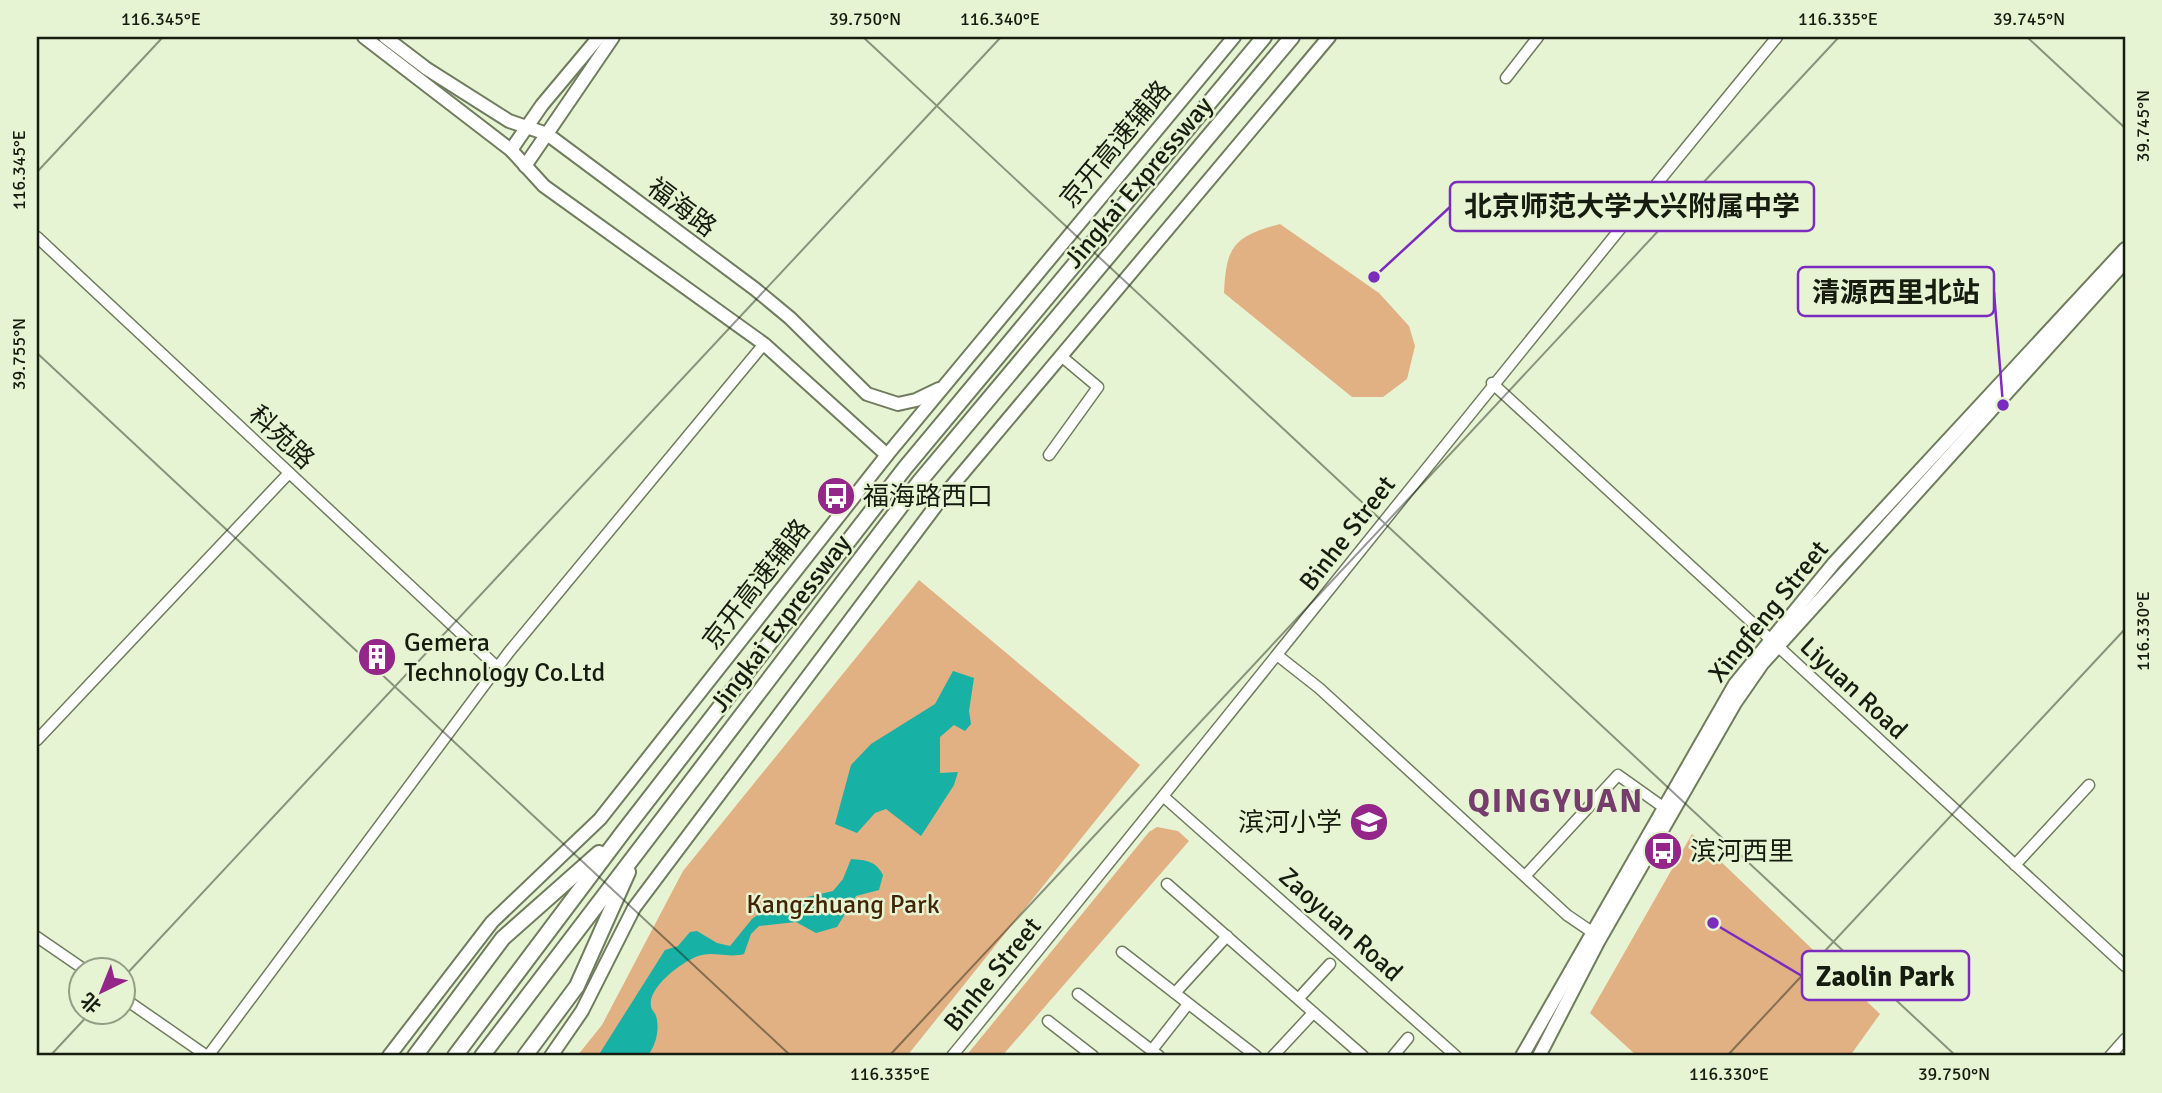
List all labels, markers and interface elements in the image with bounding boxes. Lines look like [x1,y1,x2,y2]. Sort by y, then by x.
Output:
text: 116.345°E [121,8,201,30]
text: 39.750°N [829,8,901,30]
text: 116.340°E [960,8,1040,30]
text: 116.335°E [1798,8,1878,30]
text: 39.745°N [1993,8,2065,30]
street label: 京开高速辅路 [1053,75,1178,215]
street label: Jingkai Expressway [1058,90,1220,275]
text: 39.745°N [2132,90,2154,162]
text: 116.345°E [8,130,30,210]
street label: 福海路 [641,172,722,244]
callout: 北京师范大学大兴附属中学 [1450,182,1814,231]
text: 北京师范大学大兴附属中学 [1464,190,1800,224]
callout: 清源西里北站 [1798,267,1994,316]
text: 清源西里北站 [1812,276,1980,310]
text: 39.755°N [8,318,30,390]
street label: 科苑路 [242,399,321,476]
street label: Binhe Street [1293,470,1403,598]
bus stop icon: 福海路西口 [815,475,857,517]
place label: 福海路西口 [863,481,993,513]
street label: 京开高速辅路 [696,513,817,656]
street label: Jingkai Expressway [703,528,858,719]
street label: Xingfeng Street [1702,534,1836,689]
text: 116.330°E [2132,591,2154,671]
place label: Gemera Technology Co.Ltd [404,627,605,689]
street label: Liyuan Road [1793,631,1914,746]
building icon: Gemera Technology Co.Ltd [356,636,398,678]
district label: QINGYUAN [1468,781,1644,822]
school or university icon: 滨河小学 [1348,801,1390,843]
place label: 滨河小学 [1238,807,1342,839]
bus stop icon: 滨河西里 [1642,830,1684,872]
place label: 滨河西里 [1690,836,1794,868]
street label: Zaoyuan Road [1272,861,1409,989]
park label: Kangzhuang Park [746,889,940,921]
street label: Binhe Street [937,911,1049,1038]
callout: Zaolin Park [1802,951,1969,1000]
north arrow [66,956,136,1026]
text: Zaolin Park [1815,960,1955,994]
text: 北 [76,987,106,1018]
text: 116.335°E [850,1063,930,1085]
text: 116.330°E [1689,1063,1769,1085]
text: 39.750°N [1918,1063,1990,1085]

